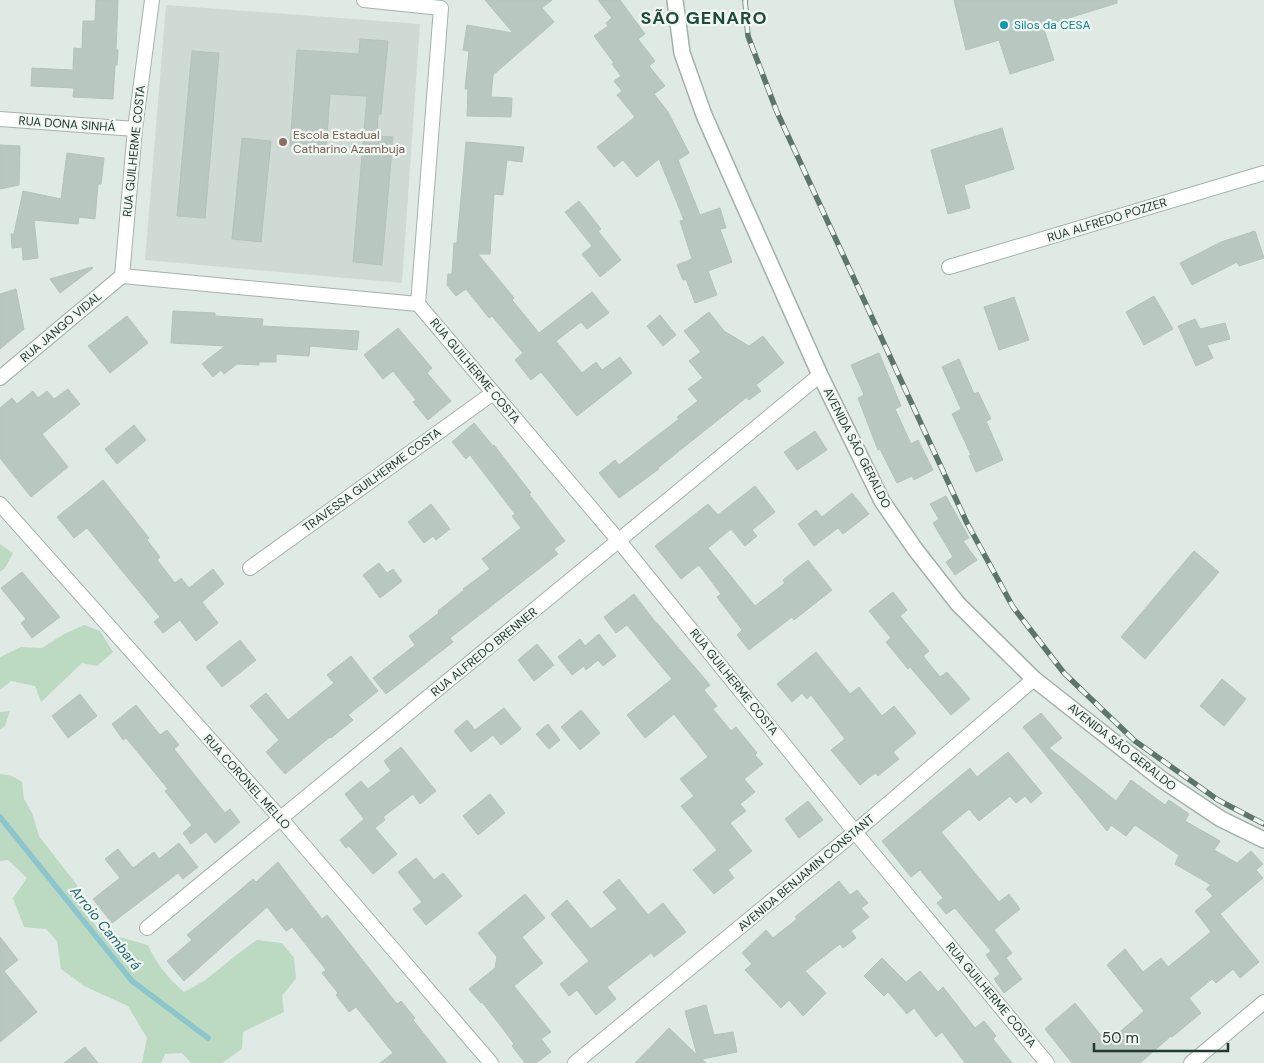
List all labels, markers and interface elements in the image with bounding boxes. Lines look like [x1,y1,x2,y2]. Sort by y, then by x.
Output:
district label: SÃO GENARO [640,6,768,30]
place label: Silos da CESA [1014,17,1090,33]
marker: Silos da CESA [998,19,1010,31]
street label: RUA GUILHERME COSTA [119,84,149,218]
street label: RUA DONA SINHÁ [18,113,116,135]
place label: Escola Estadual Catharino Azambuja [293,127,405,157]
marker: Escola Estadual Catharino Azambuja [277,136,289,148]
street label: RUA ALFREDO POZZER [1045,194,1169,246]
street label: RUA JANGO VIDAL [17,288,105,366]
street label: RUA GUILHERME COSTA [426,315,524,427]
street label: AVENIDA SÃO GERALDO [820,385,894,511]
street label: TRAVESSA GUILHERME COSTA [300,424,444,536]
street label: RUA ALFREDO BRENNER [427,604,541,700]
street label: RUA GUILHERME COSTA [686,626,782,739]
street label: AVENIDA SÃO GERALDO [1065,700,1179,794]
street label: RUA CORONEL MELLO [200,731,294,833]
street label: AVENIDA BENJAMIN CONSTANT [734,811,878,935]
water label: Arroio Cambará [66,882,146,974]
street label: RUA GUILHERME COSTA [942,939,1040,1051]
scale bar [1094,1020,1228,1052]
text: 50 m [1102,1028,1139,1048]

